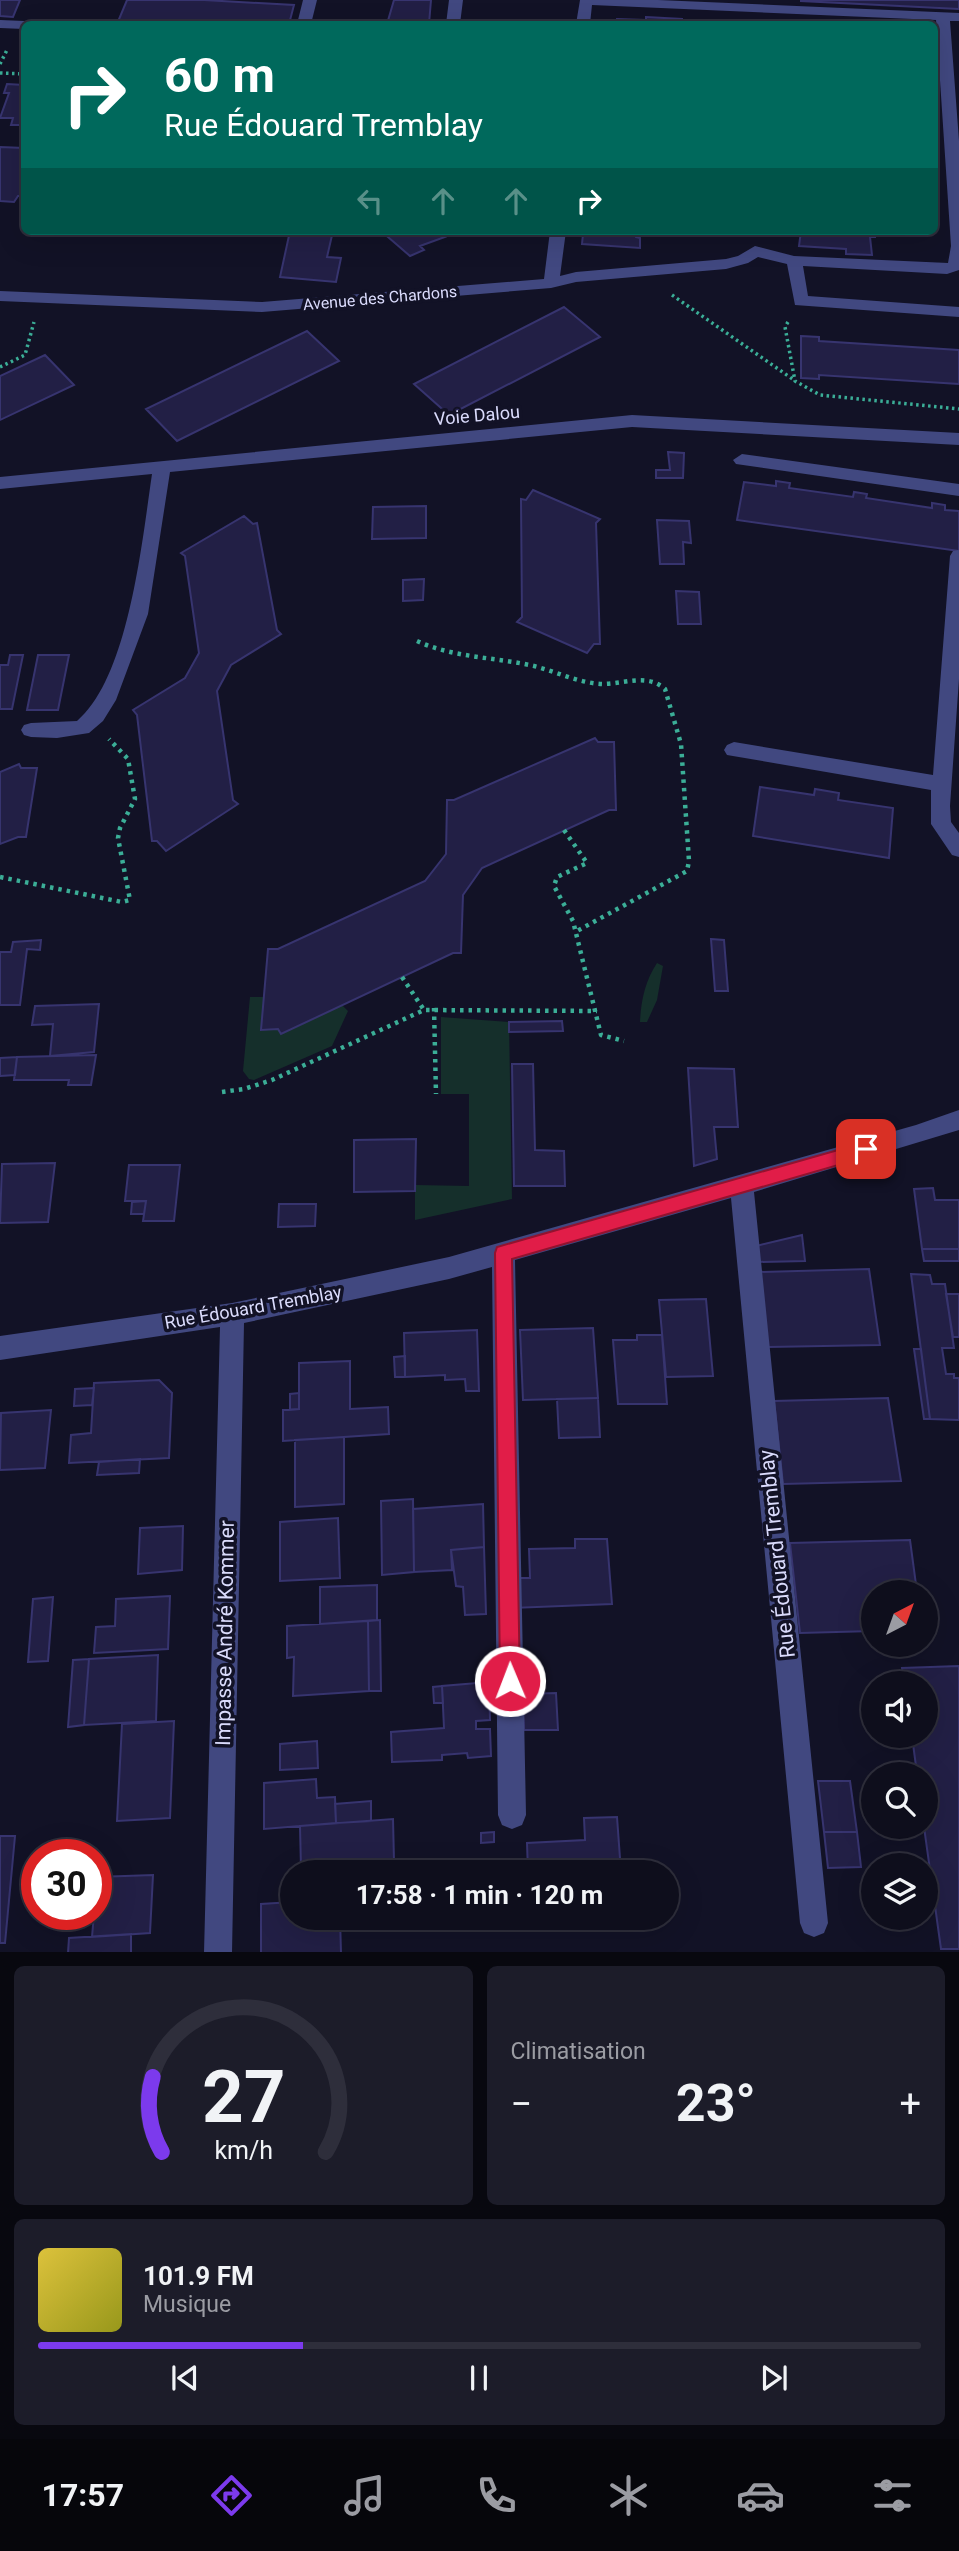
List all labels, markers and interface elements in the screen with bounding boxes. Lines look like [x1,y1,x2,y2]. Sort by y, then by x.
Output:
text: 60 m [164,47,275,104]
icon: right [49,49,140,140]
text: Rue Édouard Tremblay [164,106,483,144]
icon: left [351,182,389,220]
icon: ahead [424,182,462,220]
icon: ahead [497,182,535,220]
icon: right [570,182,608,220]
street label: Avenue des Chardons [302,282,458,314]
street label: Voie Dalou [433,401,521,429]
pin [836,1119,896,1179]
icon: arrive [847,1130,885,1168]
street label: Rue Édouard Tremblay [163,1281,344,1333]
street label: Rue Édouard Tremblay [754,1449,800,1659]
street label: Impasse André Kommer [211,1520,239,1746]
north arrow [861,1580,938,1657]
map controls [861,1580,938,1930]
position arrow [473,1644,547,1718]
button: sound [861,1671,938,1748]
button: search [861,1762,938,1839]
speed limit sign: 30 [21,1839,112,1930]
button: layers [861,1853,938,1930]
text: 17:58 · 1 min · 120 m [356,1880,603,1910]
text: Climatisation [511,2038,646,2065]
text: 27 [201,2054,285,2140]
text: 23° [676,2073,756,2134]
text: − [511,2082,532,2126]
text: + [899,2082,921,2126]
text: km/h [214,2135,273,2164]
text: 101.9 FM [143,2261,254,2291]
text: Musique [143,2291,231,2318]
icon: previous [166,2359,204,2397]
icon: pause [460,2359,498,2397]
icon: next [755,2359,793,2397]
icon: directions [207,2471,256,2520]
icon: music [340,2471,389,2520]
icon: phone [472,2471,521,2520]
icon: climate [604,2471,653,2520]
icon: car [736,2471,785,2520]
icon: filters [868,2471,917,2520]
text: 17:57 [42,2476,124,2514]

